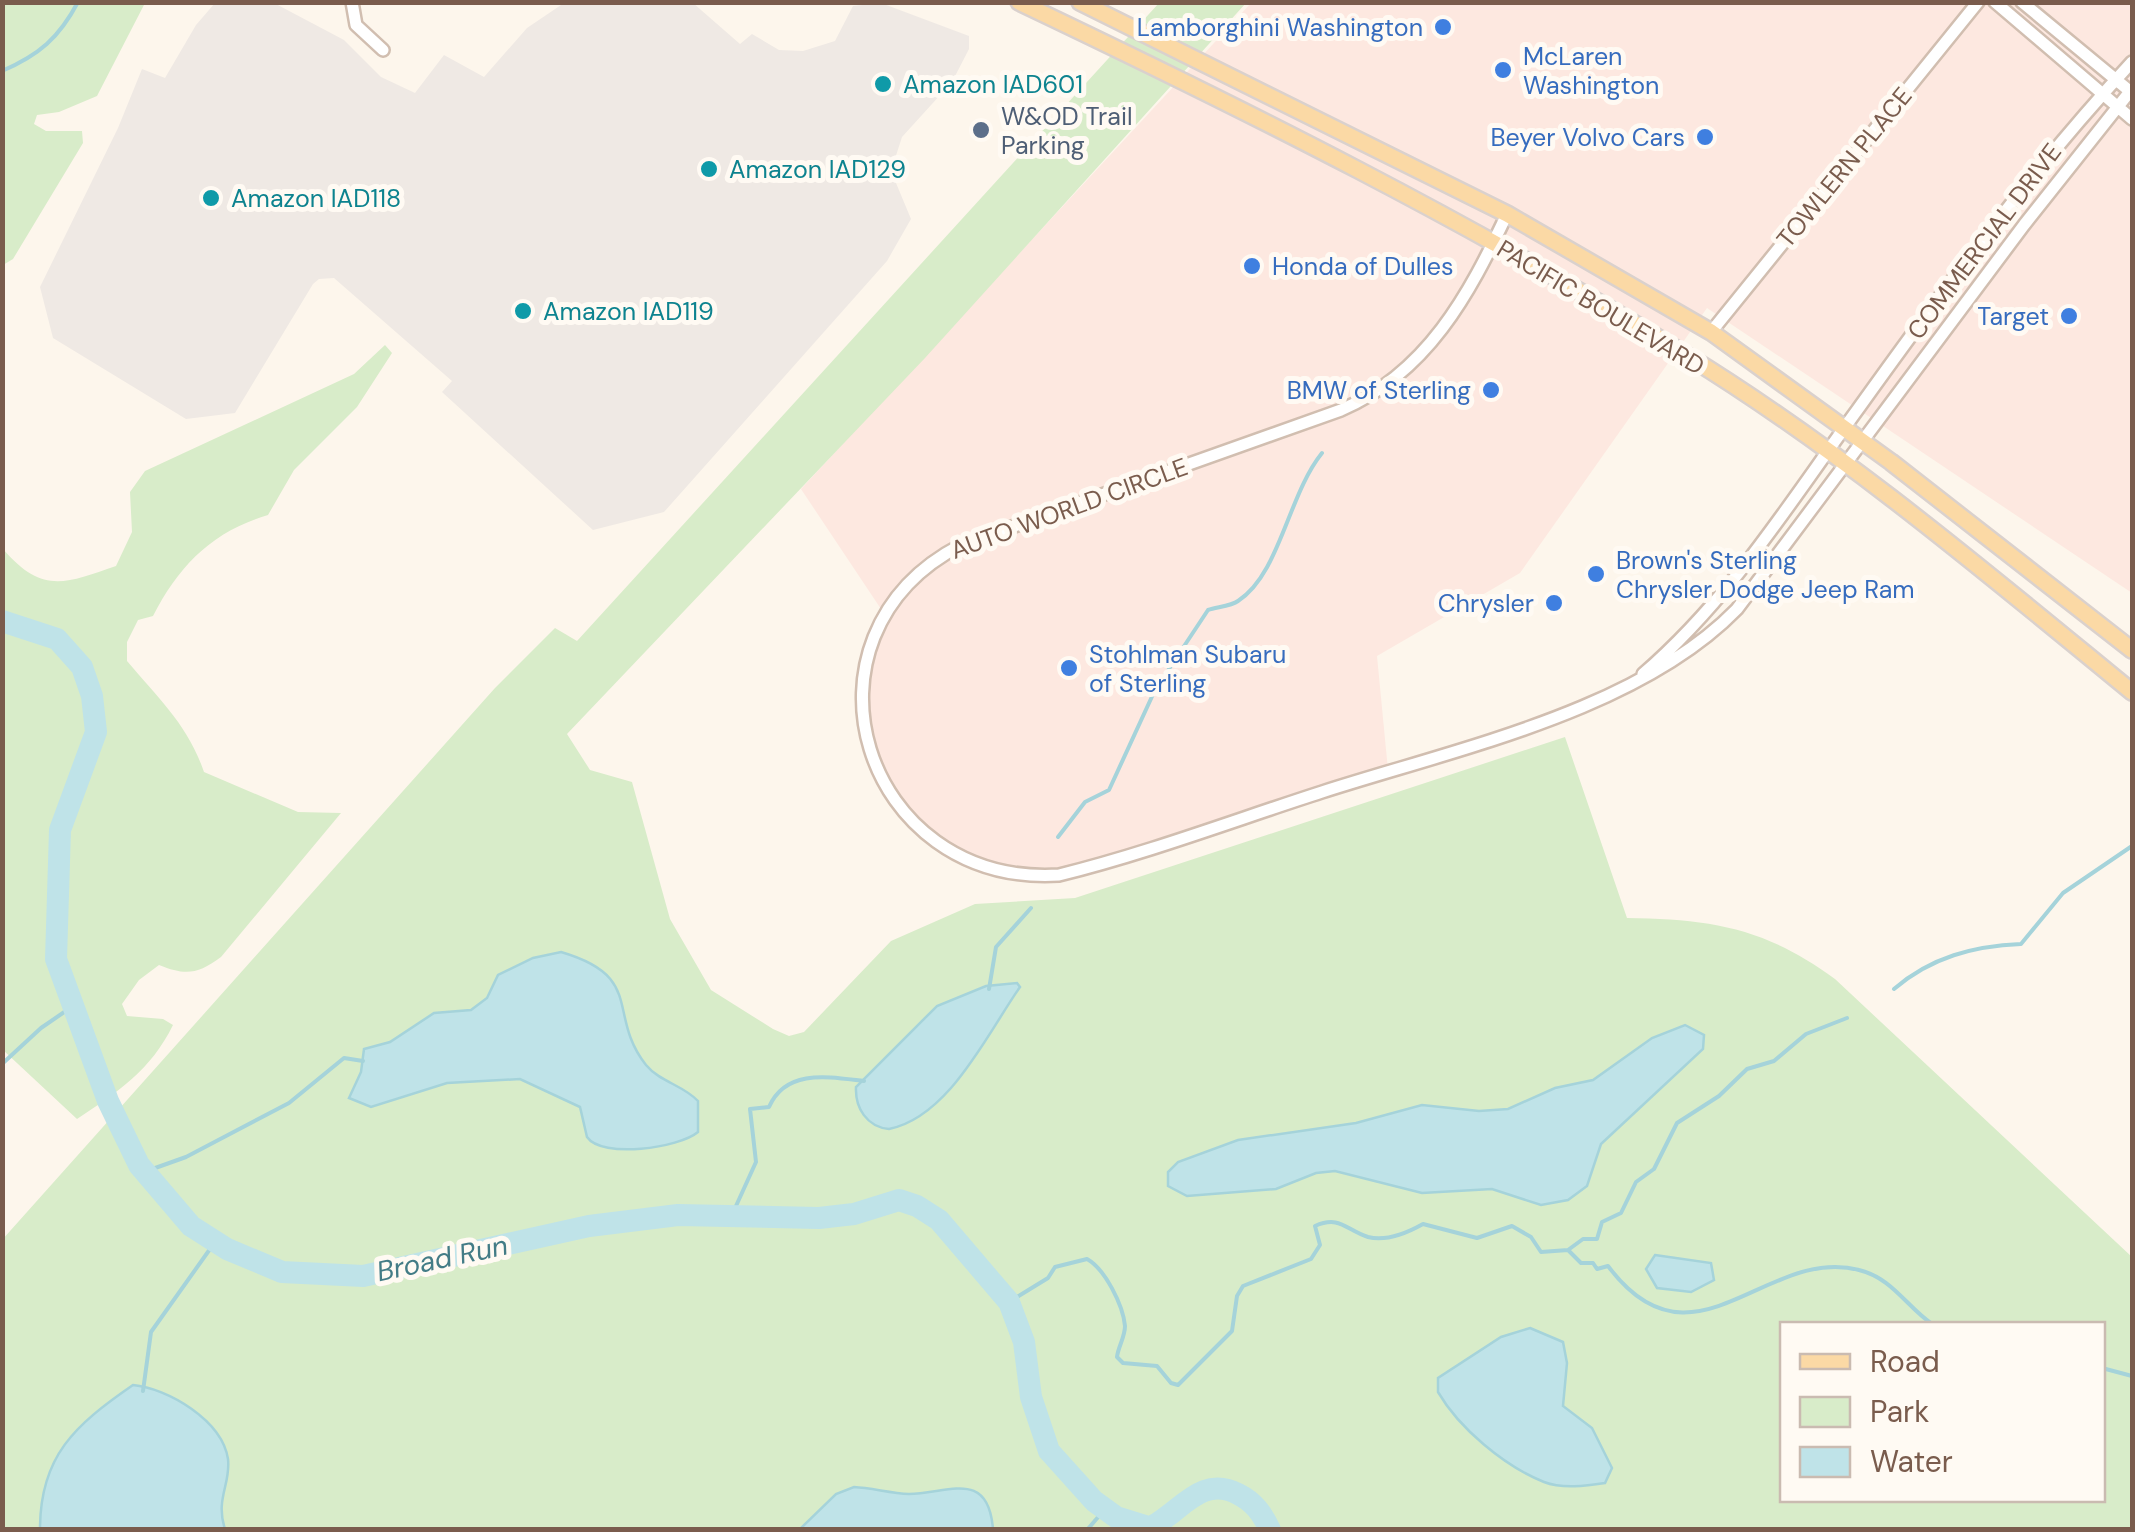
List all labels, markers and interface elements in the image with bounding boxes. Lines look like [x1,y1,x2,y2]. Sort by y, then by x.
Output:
place label: Lamborghini Washington [1137,11,1423,44]
marker: Lamborghini Washington [1432,16,1454,38]
place label: McLaren Washington [1523,40,1659,102]
marker: McLaren Washington [1492,59,1514,81]
place label: Amazon IAD601 [903,68,1083,101]
marker: Amazon IAD601 [872,73,894,95]
street label: TOWLERN PLACE [1769,80,1919,254]
place label: W&OD Trail Parking [1001,100,1132,162]
marker: W&OD Trail Parking [970,119,992,141]
place label: Beyer Volvo Cars [1491,121,1685,154]
marker: Beyer Volvo Cars [1694,126,1716,148]
street label: COMMERCIAL DRIVE [1900,137,2069,346]
place label: Amazon IAD129 [729,153,906,186]
marker: Amazon IAD129 [698,158,720,180]
place label: Amazon IAD118 [231,182,401,215]
marker: Amazon IAD118 [200,187,222,209]
street label: PACIFIC BOULEVARD [1491,232,1711,382]
place label: Honda of Dulles [1272,250,1454,283]
marker: Honda of Dulles [1241,255,1263,277]
place label: Amazon IAD119 [543,295,714,328]
marker: Amazon IAD119 [512,300,534,322]
place label: Target [1977,300,2049,333]
marker: Target [2058,305,2080,327]
place label: BMW of Sterling [1287,374,1471,407]
marker: BMW of Sterling [1480,379,1502,401]
street label: AUTO WORLD CIRCLE [946,450,1192,567]
place label: Brown's Sterling Chrysler Dodge Jeep Ram [1616,544,1915,606]
marker: Brown's Sterling Chrysler Dodge Jeep Ram [1585,563,1607,585]
place label: Chrysler [1438,587,1534,620]
marker: Chrysler [1543,592,1565,614]
place label: Stohlman Subaru of Sterling [1089,638,1286,700]
marker: Stohlman Subaru of Sterling [1058,657,1080,679]
water label: Broad Run [373,1227,511,1290]
legend [1780,1322,2105,1502]
text: Road [1870,1342,1940,1381]
text: Park [1870,1392,1929,1431]
text: Water [1870,1442,1953,1481]

